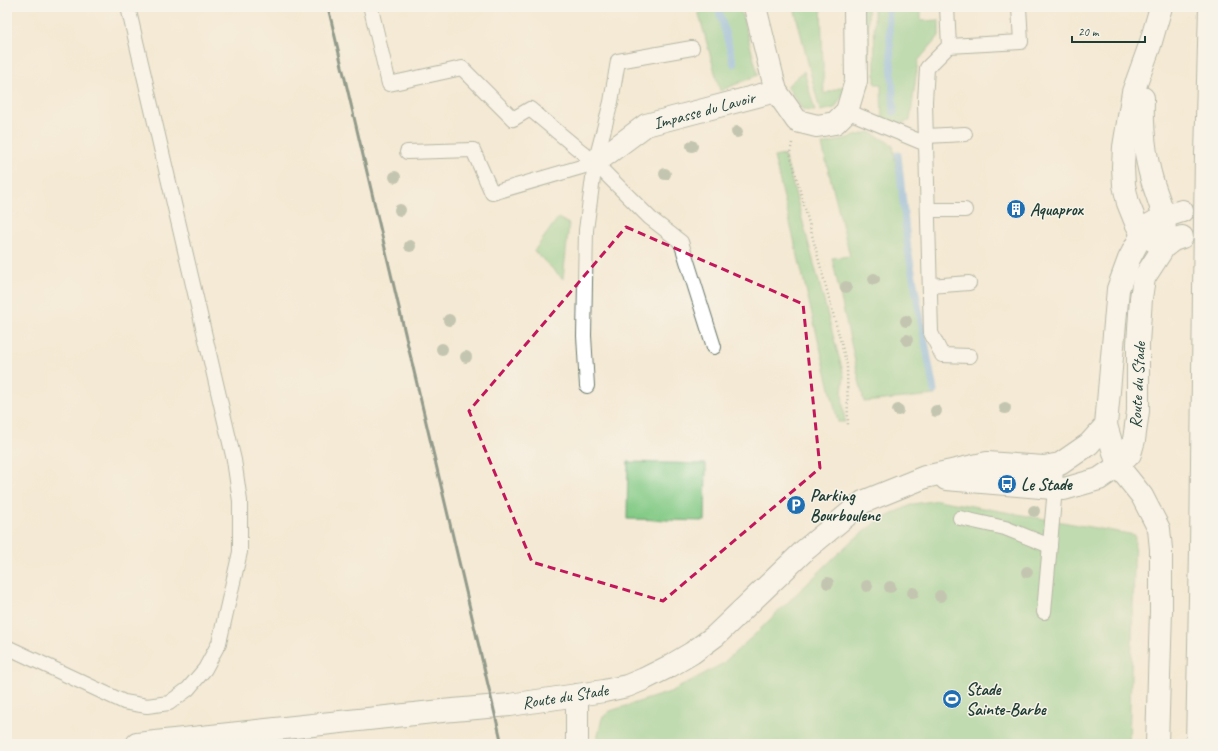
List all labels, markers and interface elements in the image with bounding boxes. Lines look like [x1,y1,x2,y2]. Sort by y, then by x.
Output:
scale bar [1072,18,1145,44]
text: 20 m [1078,24,1100,40]
street label: Impasse du Lavoir [651,86,759,134]
building icon: Aquaprox [1005,198,1027,220]
place label: Aquaprox [1030,199,1085,220]
street label: Route du Stade [1125,340,1150,429]
bus stop icon: Le Stade [996,473,1018,495]
place label: Le Stade [1021,474,1073,495]
place label: Parking Bourboulenc [810,485,881,526]
parking icon: Parking Bourboulenc [785,494,807,516]
street label: Route du Stade [521,679,611,714]
place label: Stade Sainte-Barbe [966,679,1047,720]
sports icon: Stade Sainte-Barbe [941,688,963,710]

